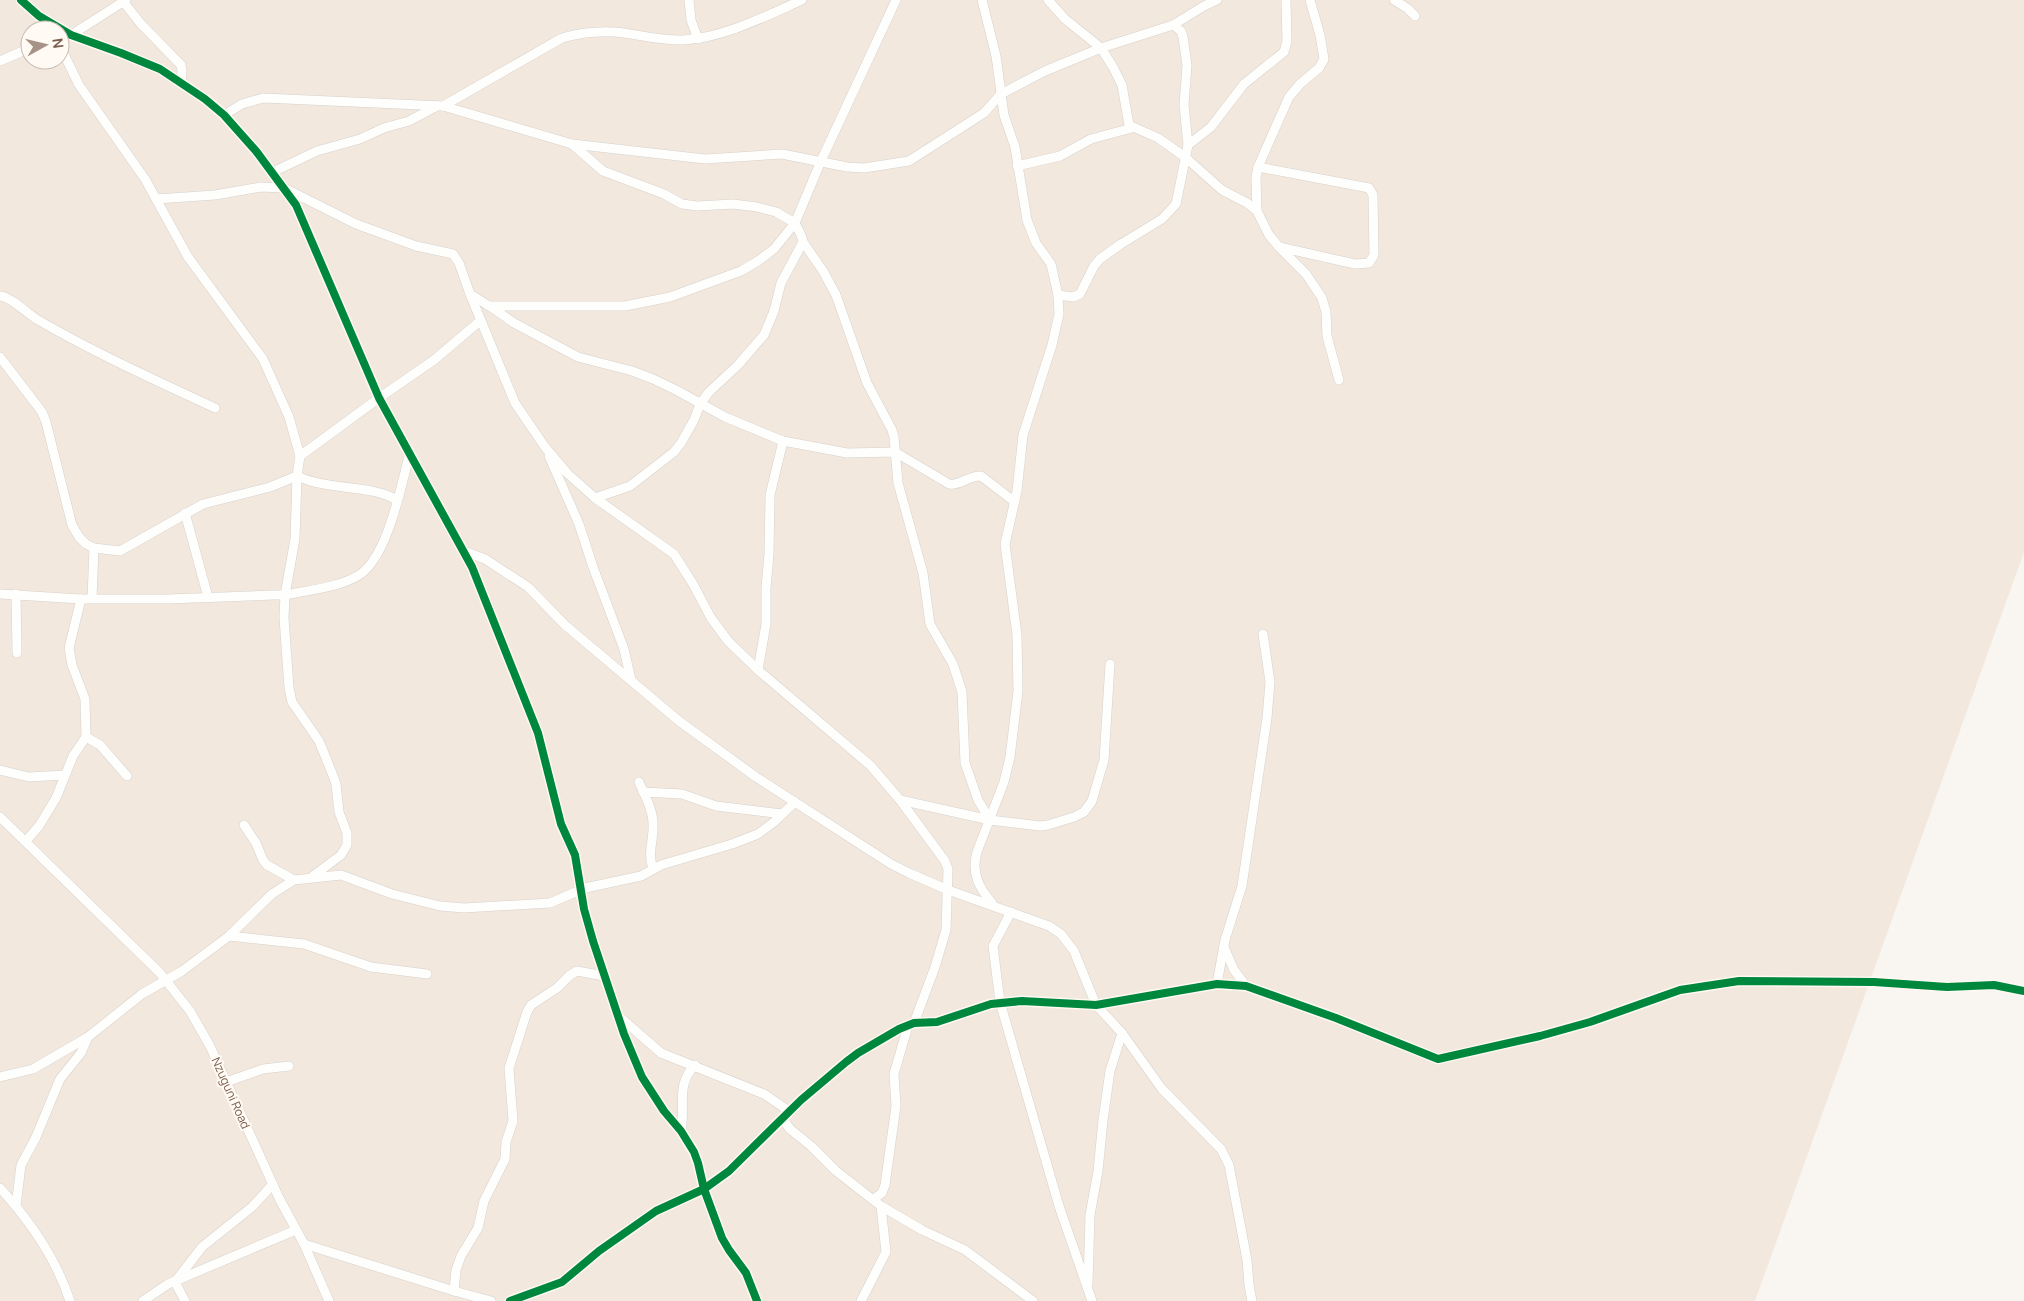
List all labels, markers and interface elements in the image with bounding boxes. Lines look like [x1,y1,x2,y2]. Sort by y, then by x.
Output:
north arrow [20,20,70,70]
text: N [48,37,68,49]
street label: Nzuguni Road [208,1055,254,1131]

